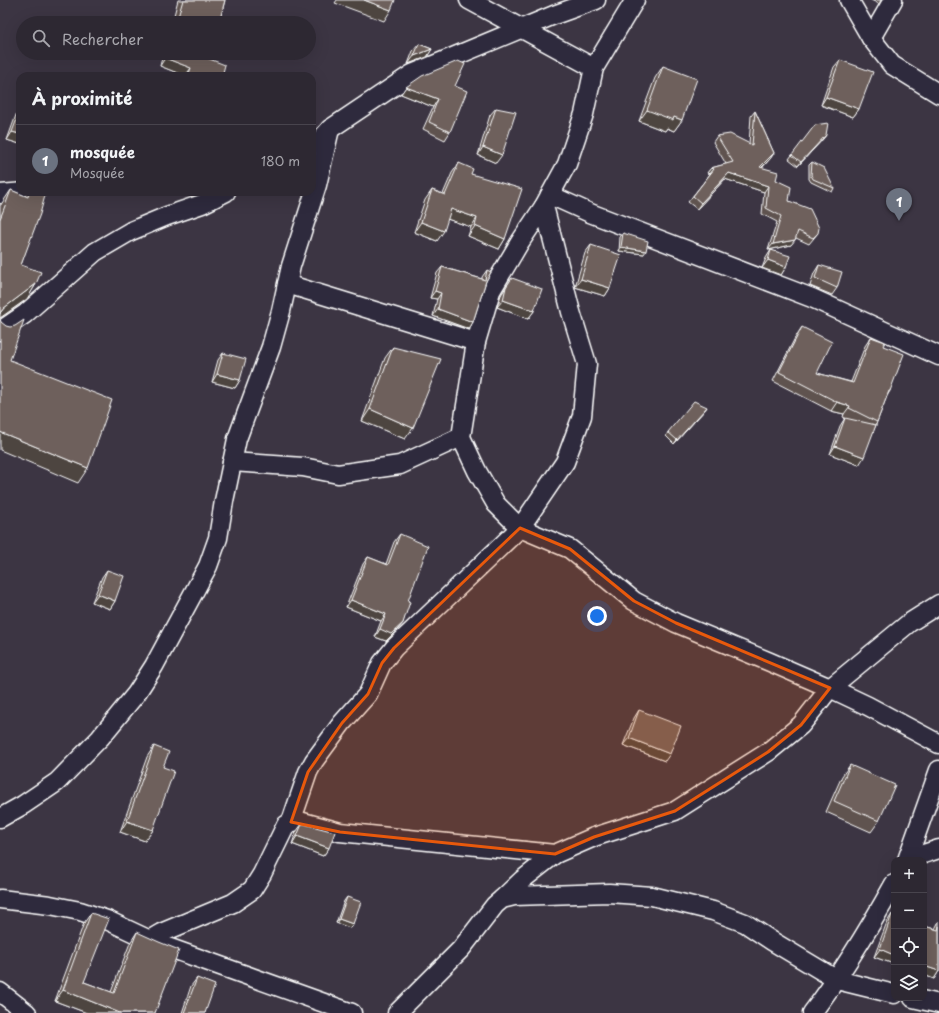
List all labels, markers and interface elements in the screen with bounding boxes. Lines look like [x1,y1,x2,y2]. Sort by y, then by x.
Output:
search box [16,16,316,60]
icon: search [30,27,52,49]
text: Rechercher [62,27,143,50]
text: À proximité [32,85,132,111]
text: mosquée [70,140,135,163]
text: 1 [42,151,48,170]
text: 180 m [261,151,300,170]
text: Mosquée [70,163,125,182]
pin: 1 [886,188,912,221]
your location [587,606,607,626]
map controls [891,857,927,1001]
button: + [891,857,927,893]
button: − [891,893,927,929]
button: locate [891,929,927,965]
button: layers [891,965,927,1001]

